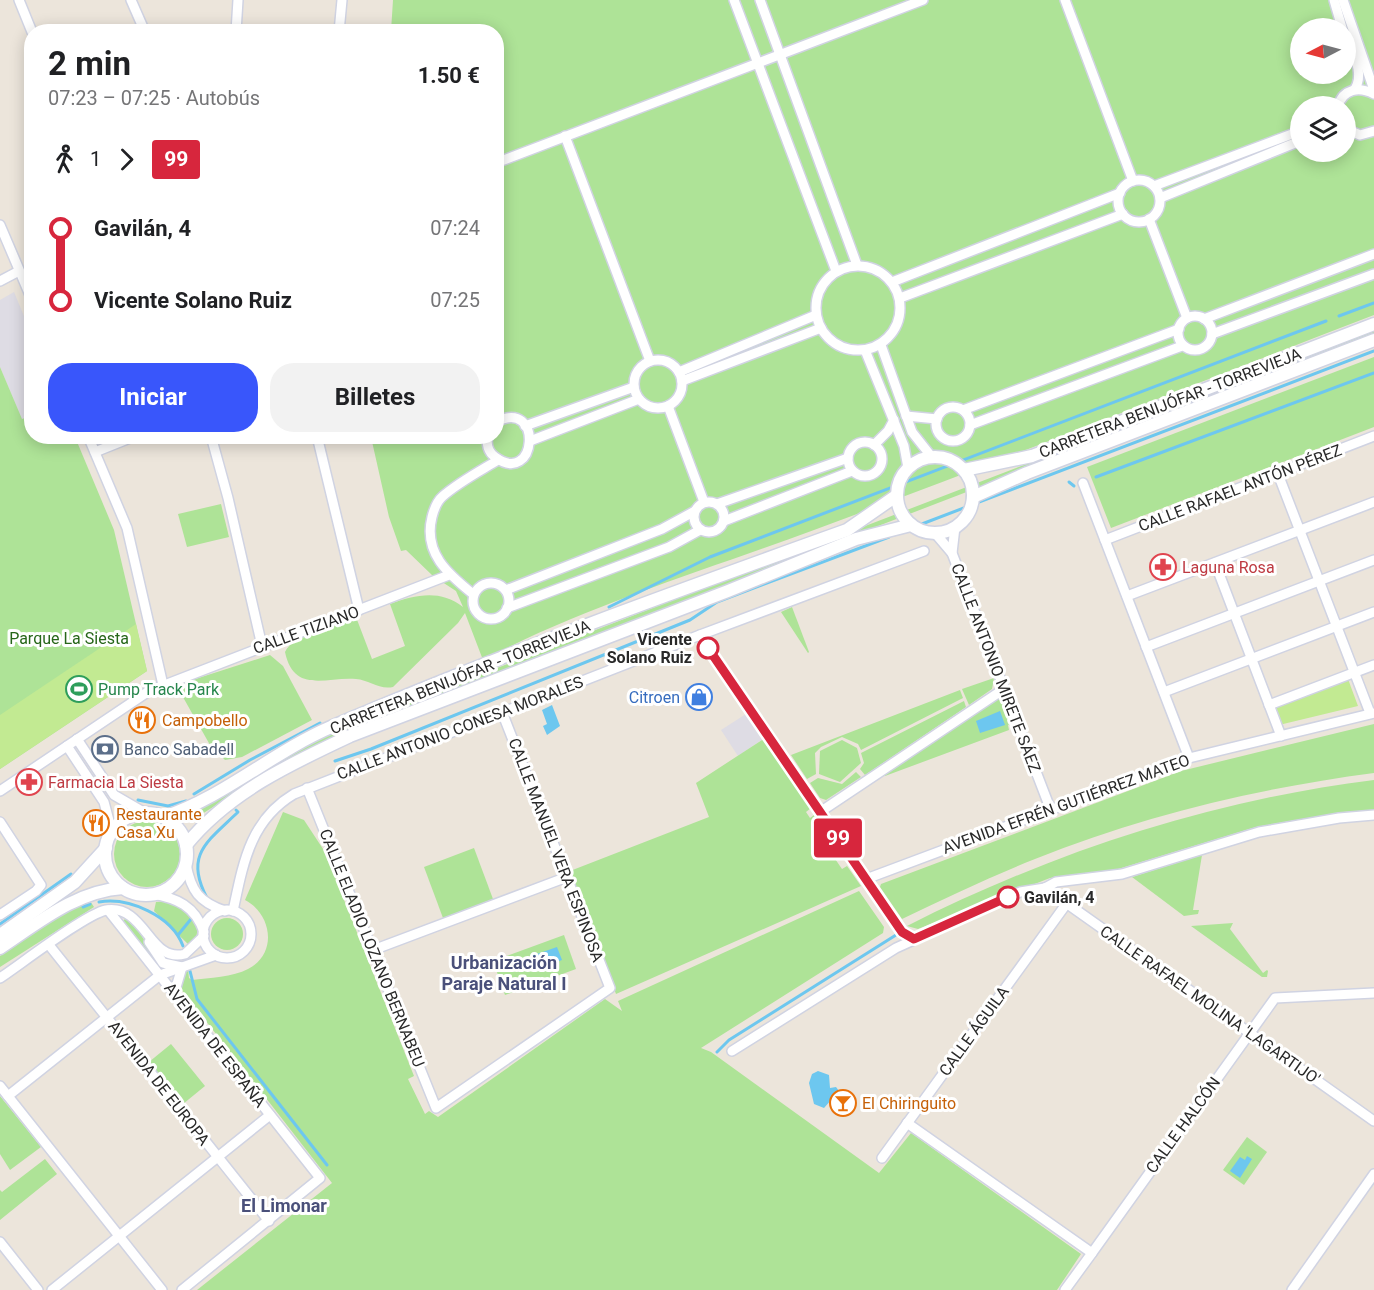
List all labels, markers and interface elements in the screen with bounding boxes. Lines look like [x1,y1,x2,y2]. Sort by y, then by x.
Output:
north arrow [1290,18,1356,84]
map controls [1290,18,1356,162]
text: 2 min [48,44,131,83]
text: 1.50 € [418,63,480,88]
text: 07:23 – 07:25 · Autobús [48,86,260,110]
button: layers [1290,96,1356,162]
icon: walk [48,143,81,176]
icon: forward [110,143,143,176]
text: 1 [90,147,101,171]
text: 99 [164,147,188,171]
text: Gavilán, 4 [94,216,191,241]
text: 07:24 [430,216,480,240]
text: Vicente Solano Ruiz [94,288,292,313]
text: 07:25 [430,288,480,312]
street label: CARRETERA BENIJÓFAR - TORREVIEJA [1036,343,1304,462]
button: Iniciar [48,363,258,432]
button: Billetes [270,363,480,432]
street label: CALLE RAFAEL ANTÓN PÉREZ [1135,439,1344,536]
pharmacy icon: Laguna Rosa [1148,552,1178,582]
place label: Laguna Rosa [1182,558,1275,577]
street label: CALLE ANTONIO MIRETE SÁEZ [947,561,1045,775]
street label: CALLE TIZIANO [250,602,362,658]
street label: CARRETERA BENIJÓFAR - TORREVIEJA [327,615,593,738]
park label: Parque La Siesta [9,629,129,648]
place label: Vicente Solano Ruiz [607,630,692,667]
marker: Vicente Solano Ruiz [697,637,719,659]
street label: CALLE ANTONIO CONESA MORALES [334,672,586,784]
sports icon: Pump Track Park [64,674,94,704]
place label: Pump Track Park [98,680,220,699]
shop icon: Citroen [684,682,714,712]
place label: Citroen [629,688,680,707]
restaurant icon: Campobello [127,705,157,735]
place label: Campobello [162,711,248,730]
bank icon: Banco Sabadell [90,734,120,764]
street label: CALLE MANUEL VERA ESPINOSA [504,735,608,965]
place label: Banco Sabadell [124,740,234,759]
street label: AVENIDA EFRÉN GUTIÉRREZ MATEO [940,750,1192,858]
pharmacy icon: Farmacia La Siesta [14,767,44,797]
place label: Farmacia La Siesta [48,773,184,792]
place label: Restaurante Casa Xu [116,805,202,842]
restaurant icon: Restaurante Casa Xu [81,808,111,838]
line badge: 99 [811,818,865,858]
street label: CALLE ELADIO LOZANO BERNABEU [315,826,429,1070]
text: 99 [826,826,850,850]
marker: Gavilán, 4 [997,886,1019,908]
place label: Gavilán, 4 [1024,888,1095,907]
street label: CALLE RAFAEL MOLINA 'LAGARTIJO' [1096,922,1324,1088]
district label: Urbanización Paraje Natural I [442,952,566,994]
street label: AVENIDA DE ESPAÑA [160,978,271,1112]
street label: CALLE ÁGUILA [935,982,1013,1080]
street label: AVENIDA DE EUROPA [104,1017,214,1150]
street label: CALLE HALCÓN [1141,1073,1224,1177]
bar icon: El Chiringuito [828,1088,858,1118]
place label: El Chiringuito [862,1094,956,1113]
district label: El Limonar [241,1195,327,1216]

